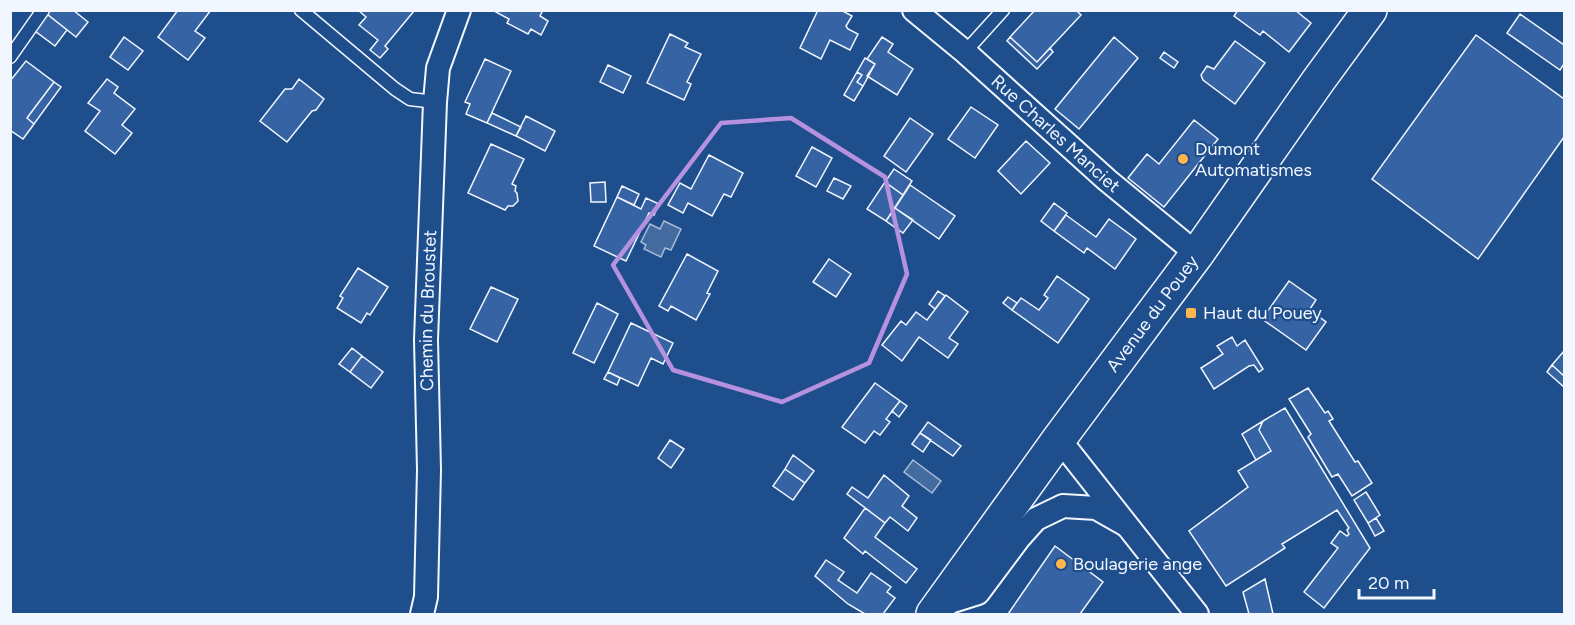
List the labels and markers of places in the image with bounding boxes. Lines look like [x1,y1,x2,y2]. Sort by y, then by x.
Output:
place label: Dumont Automatismes [1195,138,1312,181]
marker: Dumont Automatismes [1176,152,1190,166]
place label: Haut du Pouey [1203,302,1322,324]
marker: Haut du Pouey [1184,306,1198,320]
place label: Boulagerie ange [1073,553,1202,575]
marker: Boulagerie ange [1054,557,1068,571]

